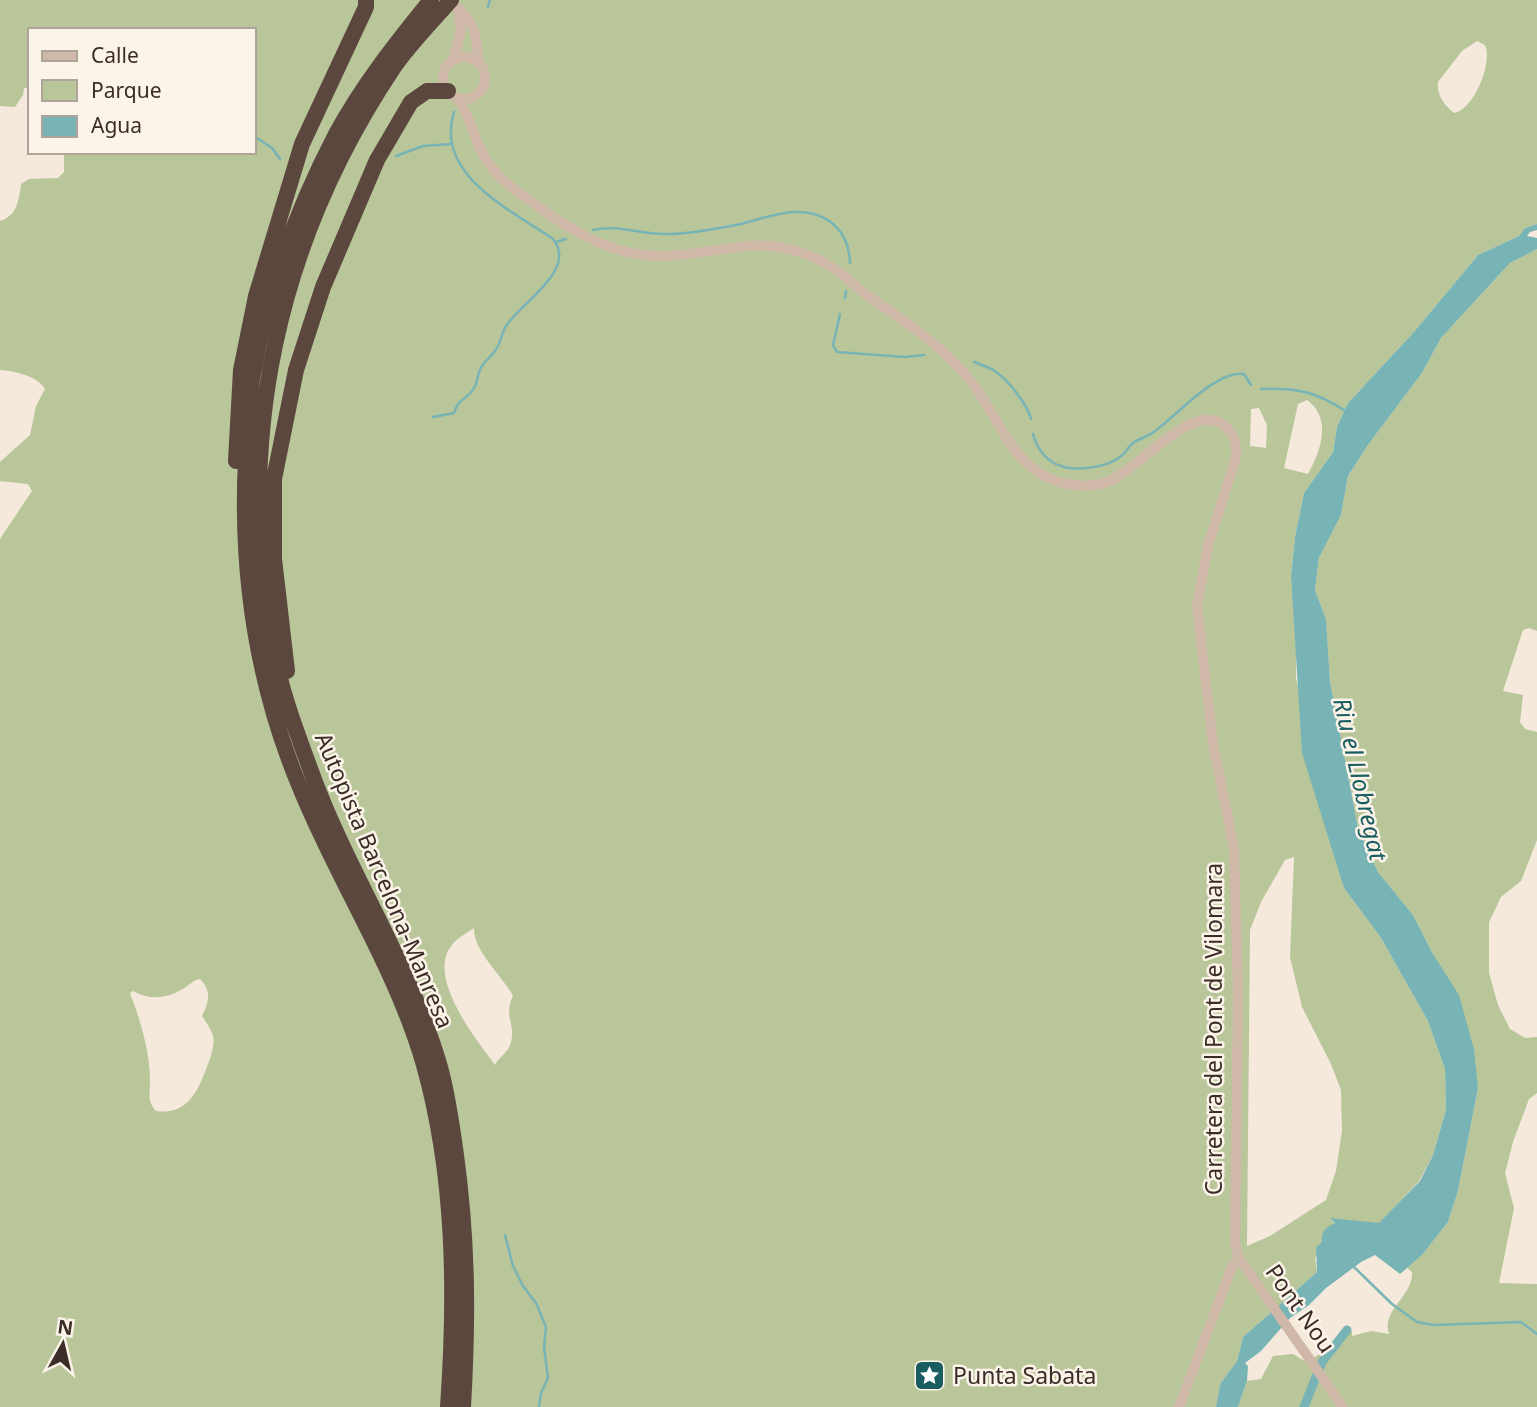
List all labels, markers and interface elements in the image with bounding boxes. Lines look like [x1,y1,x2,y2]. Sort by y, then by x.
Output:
legend [28,28,256,154]
text: Calle [91,41,139,69]
text: Parque [91,76,161,104]
text: Agua [91,111,142,139]
water label: Riu el Llobregat [1326,694,1396,865]
street label: Autopista Barcelona-Manresa [308,727,462,1033]
street label: Carretera del Pont de Vilomara [1197,863,1229,1195]
street label: Pont Nou [1259,1257,1343,1359]
north arrow [28,1309,98,1379]
text: N [56,1313,75,1341]
place icon: Punta Sabata [913,1358,947,1392]
place label: Punta Sabata [953,1359,1096,1391]

